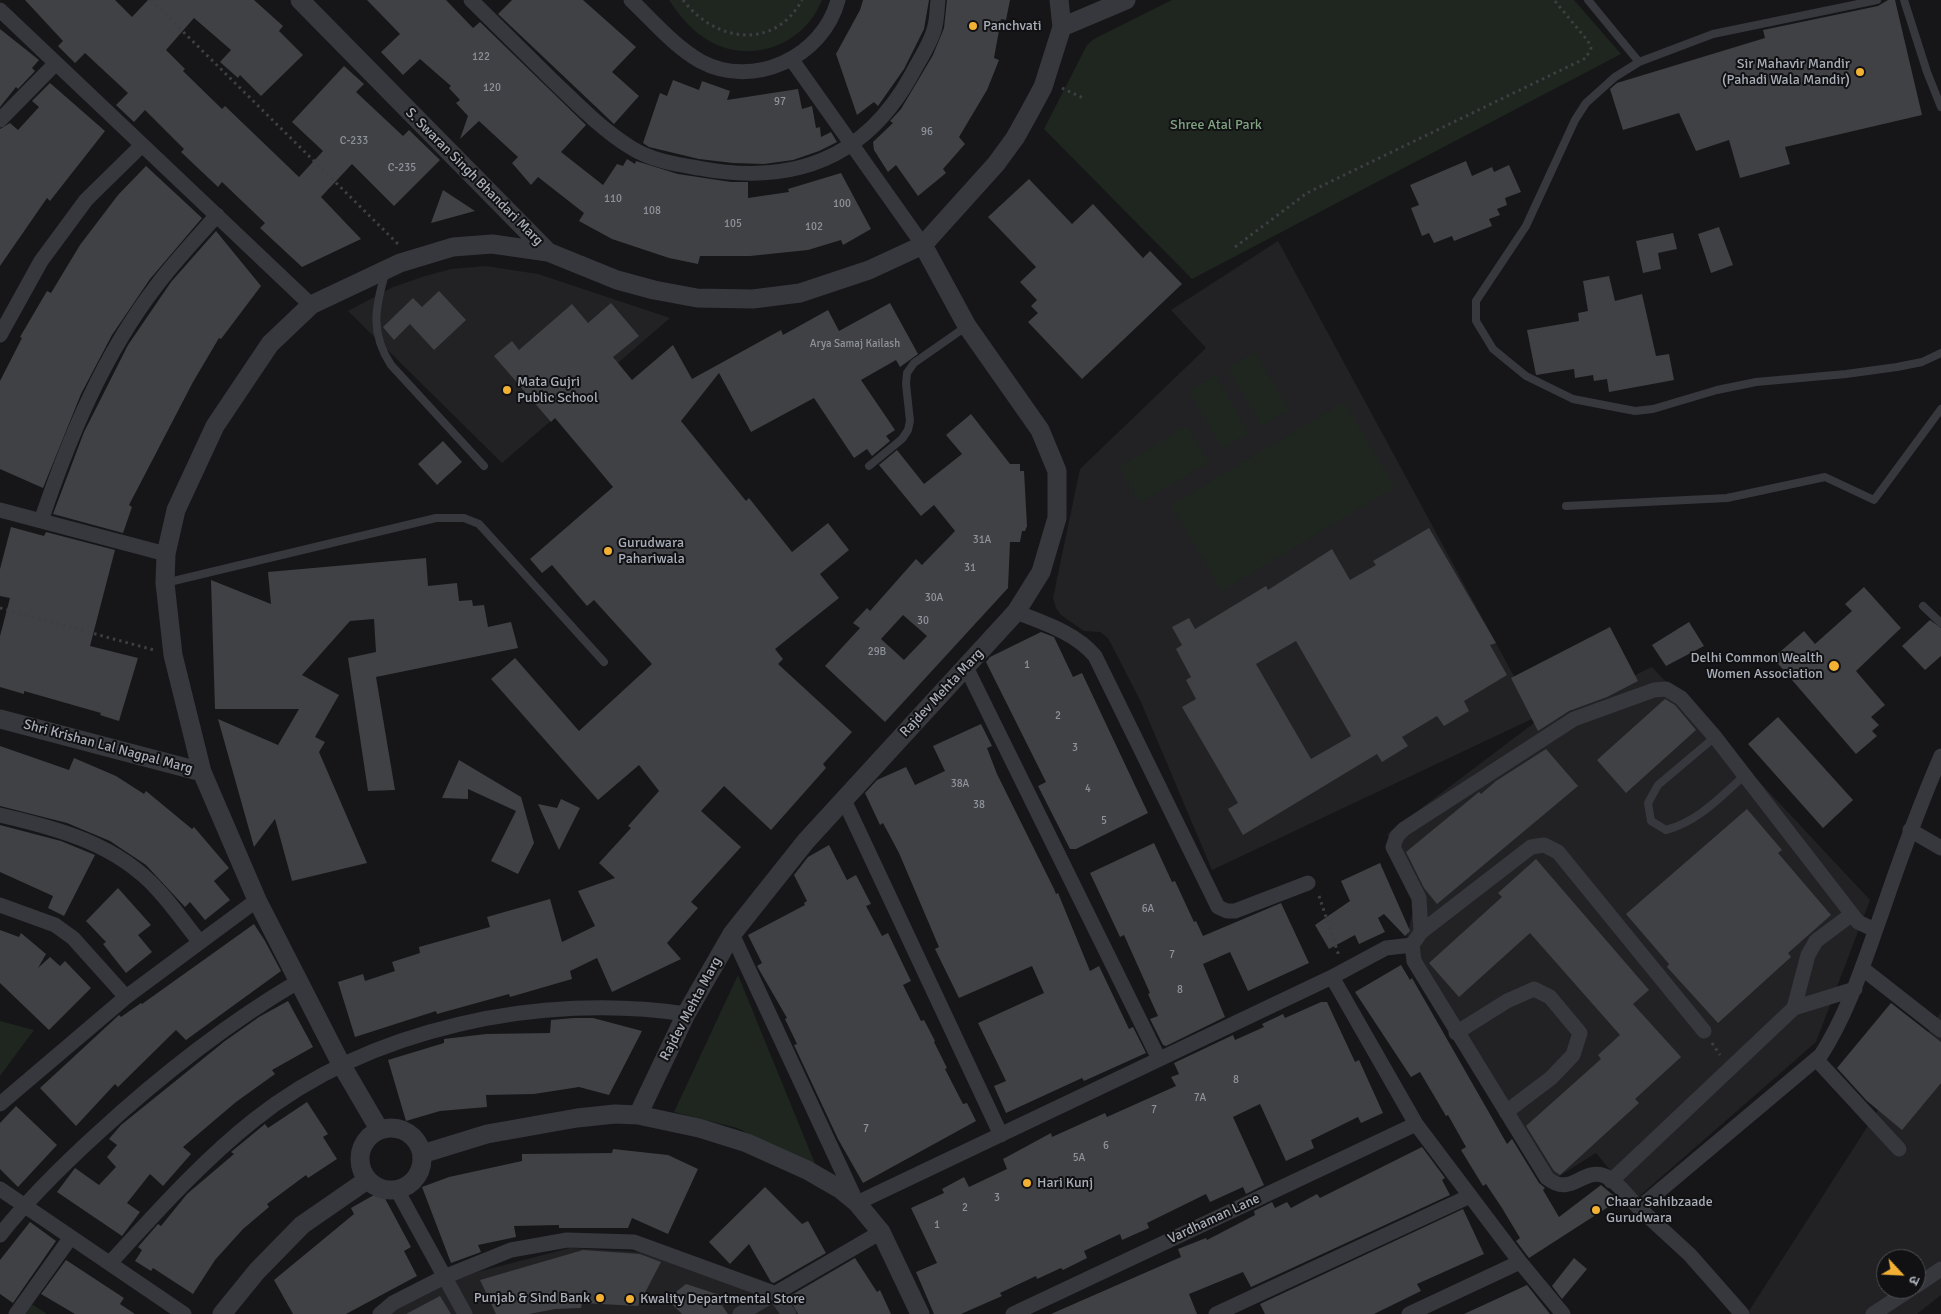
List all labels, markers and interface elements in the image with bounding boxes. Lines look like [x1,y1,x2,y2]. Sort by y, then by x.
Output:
place label: Panchvati [983,18,1041,34]
marker: Panchvati [967,20,979,32]
house number: 122 [472,50,490,64]
place label: Sir Mahavir Mandir (Pahadi Wala Mandir) [1722,56,1850,88]
marker: Sir Mahavir Mandir (Pahadi Wala Mandir) [1854,66,1866,78]
house number: 120 [483,81,501,95]
house number: 97 [774,95,786,109]
street label: S. Swaran Singh Bhandari Marg [402,105,546,249]
park label: Shree Atal Park [1170,117,1262,133]
house number: 96 [921,125,933,139]
house number: C-233 [340,134,368,148]
house number: C-235 [388,161,416,175]
house number: 110 [604,192,622,206]
house number: 100 [833,197,851,211]
house number: 108 [643,204,661,218]
house number: 105 [724,217,742,231]
house number: 102 [805,220,823,234]
house number: Arya Samaj Kailash [810,337,900,351]
place label: Mata Gujri Public School [517,374,598,407]
marker: Mata Gujri Public School [501,384,513,396]
house number: 31A [973,533,991,547]
place label: Gurudwara Pahariwala [618,535,685,568]
marker: Gurudwara Pahariwala [602,545,614,557]
house number: 31 [964,561,976,575]
house number: 30A [925,591,943,605]
house number: 30 [917,614,929,628]
house number: 29B [868,645,886,659]
street label: Rajdev Mehta Marg [897,645,987,741]
place label: Delhi Common Wealth Women Association [1691,650,1823,682]
house number: 1 [1024,658,1030,672]
marker: Delhi Common Wealth Women Association [1827,659,1841,673]
house number: 2 [1055,709,1061,723]
street label: Shri Krishan Lal Nagpal Marg [21,716,195,778]
house number: 3 [1072,741,1078,755]
house number: 38A [951,777,969,791]
house number: 4 [1085,782,1091,796]
house number: 38 [973,798,985,812]
house number: 5 [1101,814,1107,828]
house number: 6A [1142,902,1154,916]
house number: 7 [1169,948,1175,962]
street label: Rajdev Mehta Marg [657,954,725,1064]
house number: 8 [1177,983,1183,997]
house number: 8 [1233,1073,1239,1087]
house number: 7A [1194,1091,1206,1105]
house number: 7 [1151,1103,1157,1117]
house number: 7 [863,1122,869,1136]
house number: 6 [1103,1139,1109,1153]
house number: 5A [1073,1151,1085,1165]
place label: Hari Kunj [1037,1175,1093,1191]
marker: Hari Kunj [1021,1177,1033,1189]
street label: Vardhaman Lane [1165,1190,1263,1248]
house number: 3 [994,1191,1000,1205]
place label: Chaar Sahibzaade Gurudwara [1606,1194,1713,1226]
house number: 2 [962,1201,968,1215]
marker: Chaar Sahibzaade Gurudwara [1590,1204,1602,1216]
house number: 1 [934,1218,940,1232]
north arrow [1876,1249,1926,1299]
text: उ [1905,1273,1924,1287]
place label: Punjab & Sind Bank [474,1290,590,1306]
place label: Kwality Departmental Store [640,1291,805,1307]
marker: Punjab & Sind Bank [594,1292,606,1304]
marker: Kwality Departmental Store [624,1293,636,1305]

